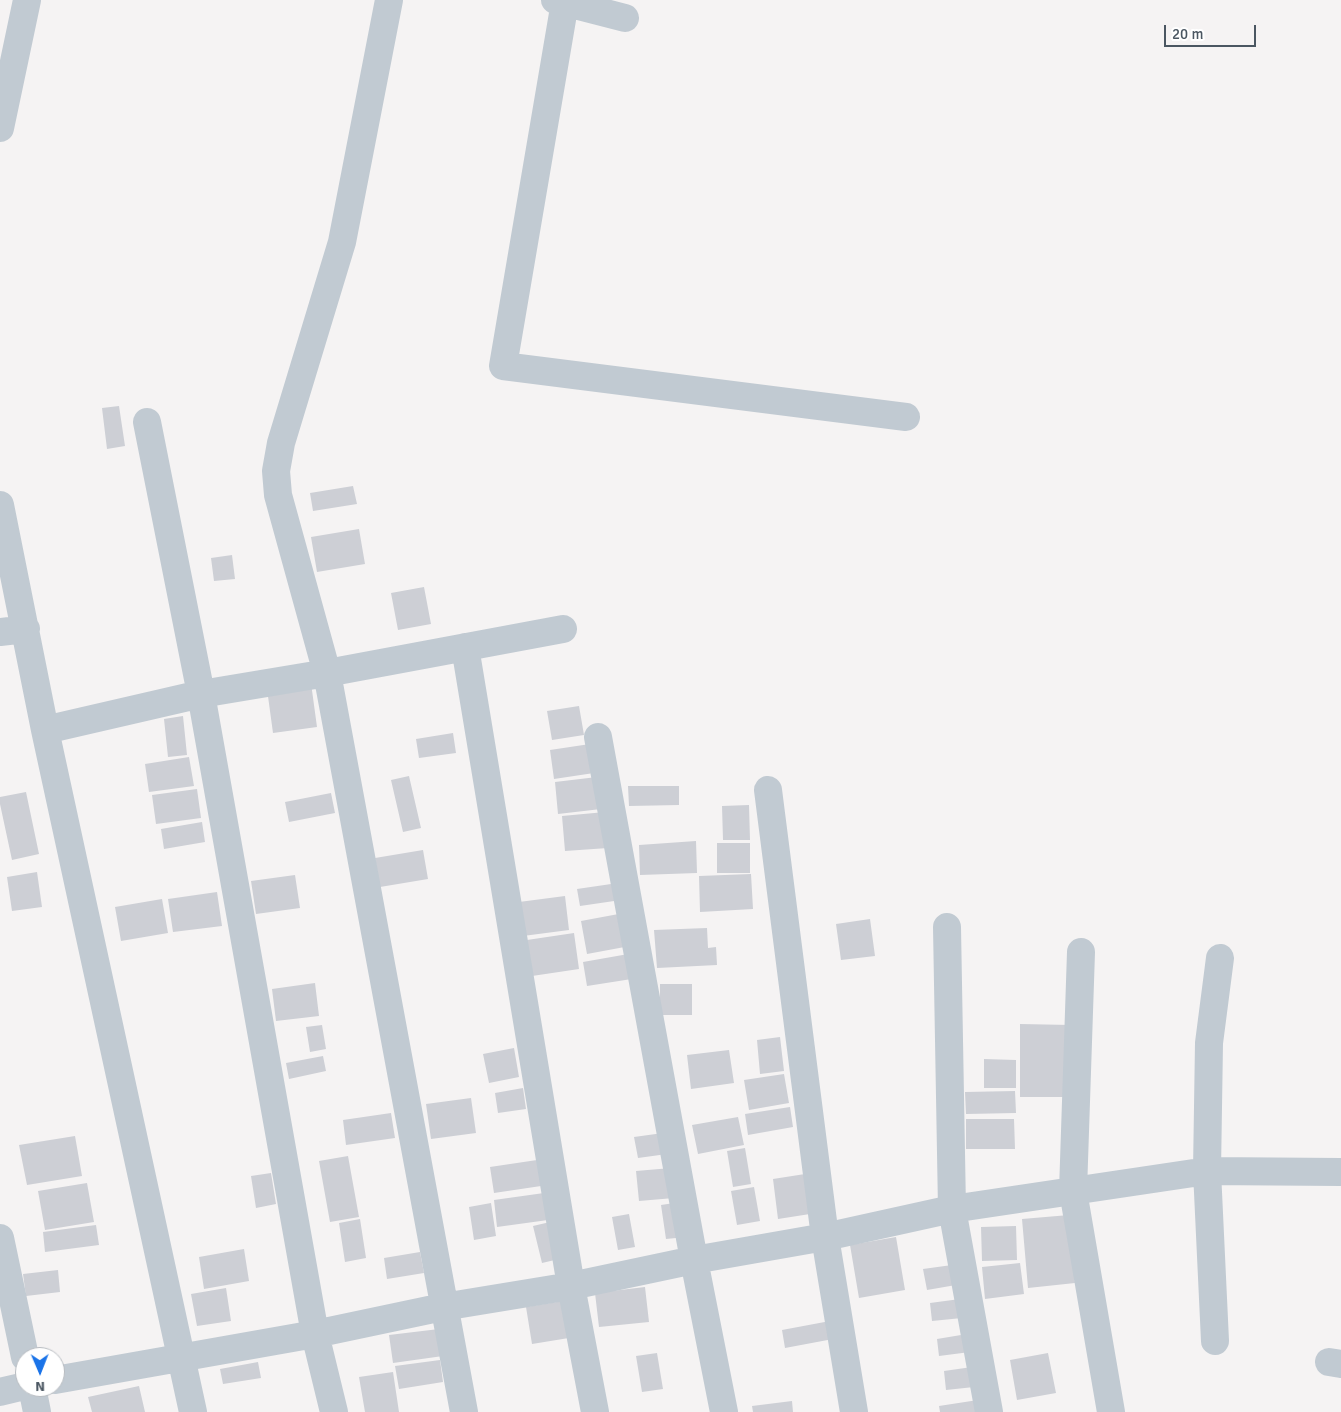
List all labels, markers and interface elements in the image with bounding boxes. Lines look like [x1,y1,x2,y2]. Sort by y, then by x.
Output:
scale bar [1166,15,1258,47]
text: 20 m [1172,25,1203,43]
north arrow [15,1347,65,1397]
text: N [35,1378,45,1395]

